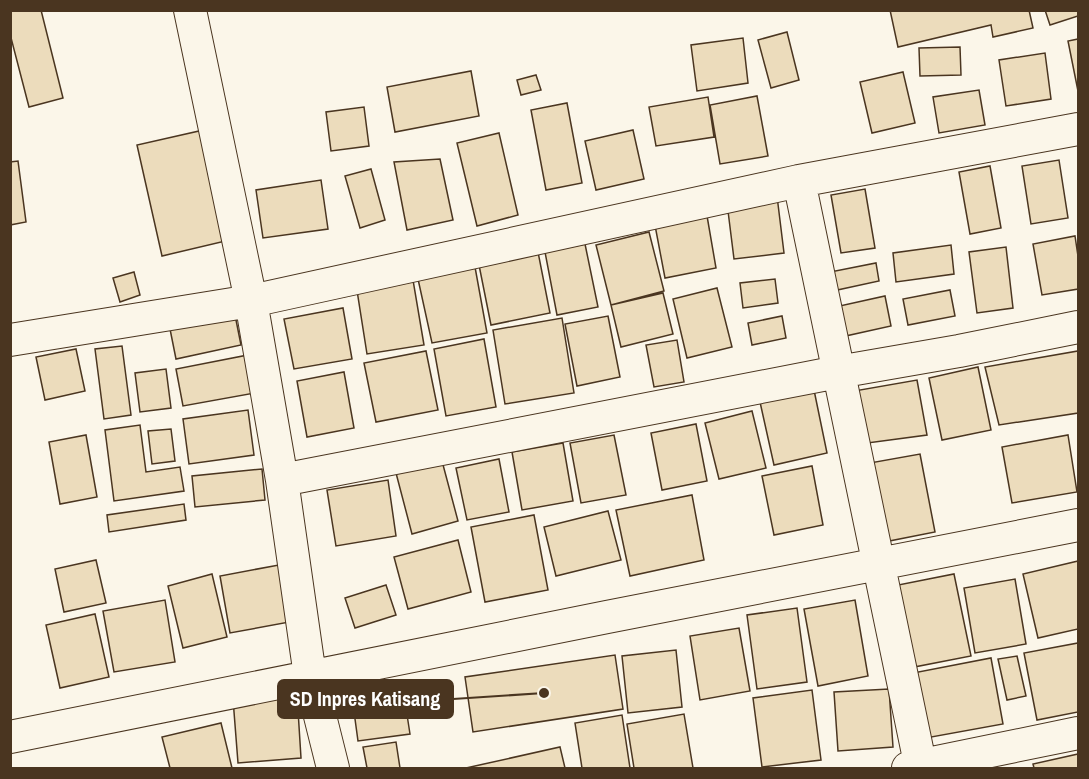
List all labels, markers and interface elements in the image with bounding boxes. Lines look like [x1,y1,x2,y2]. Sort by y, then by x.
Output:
callout: SD Inpres Katisang [278,680,453,718]
text: SD Inpres Katisang [290,685,440,712]

